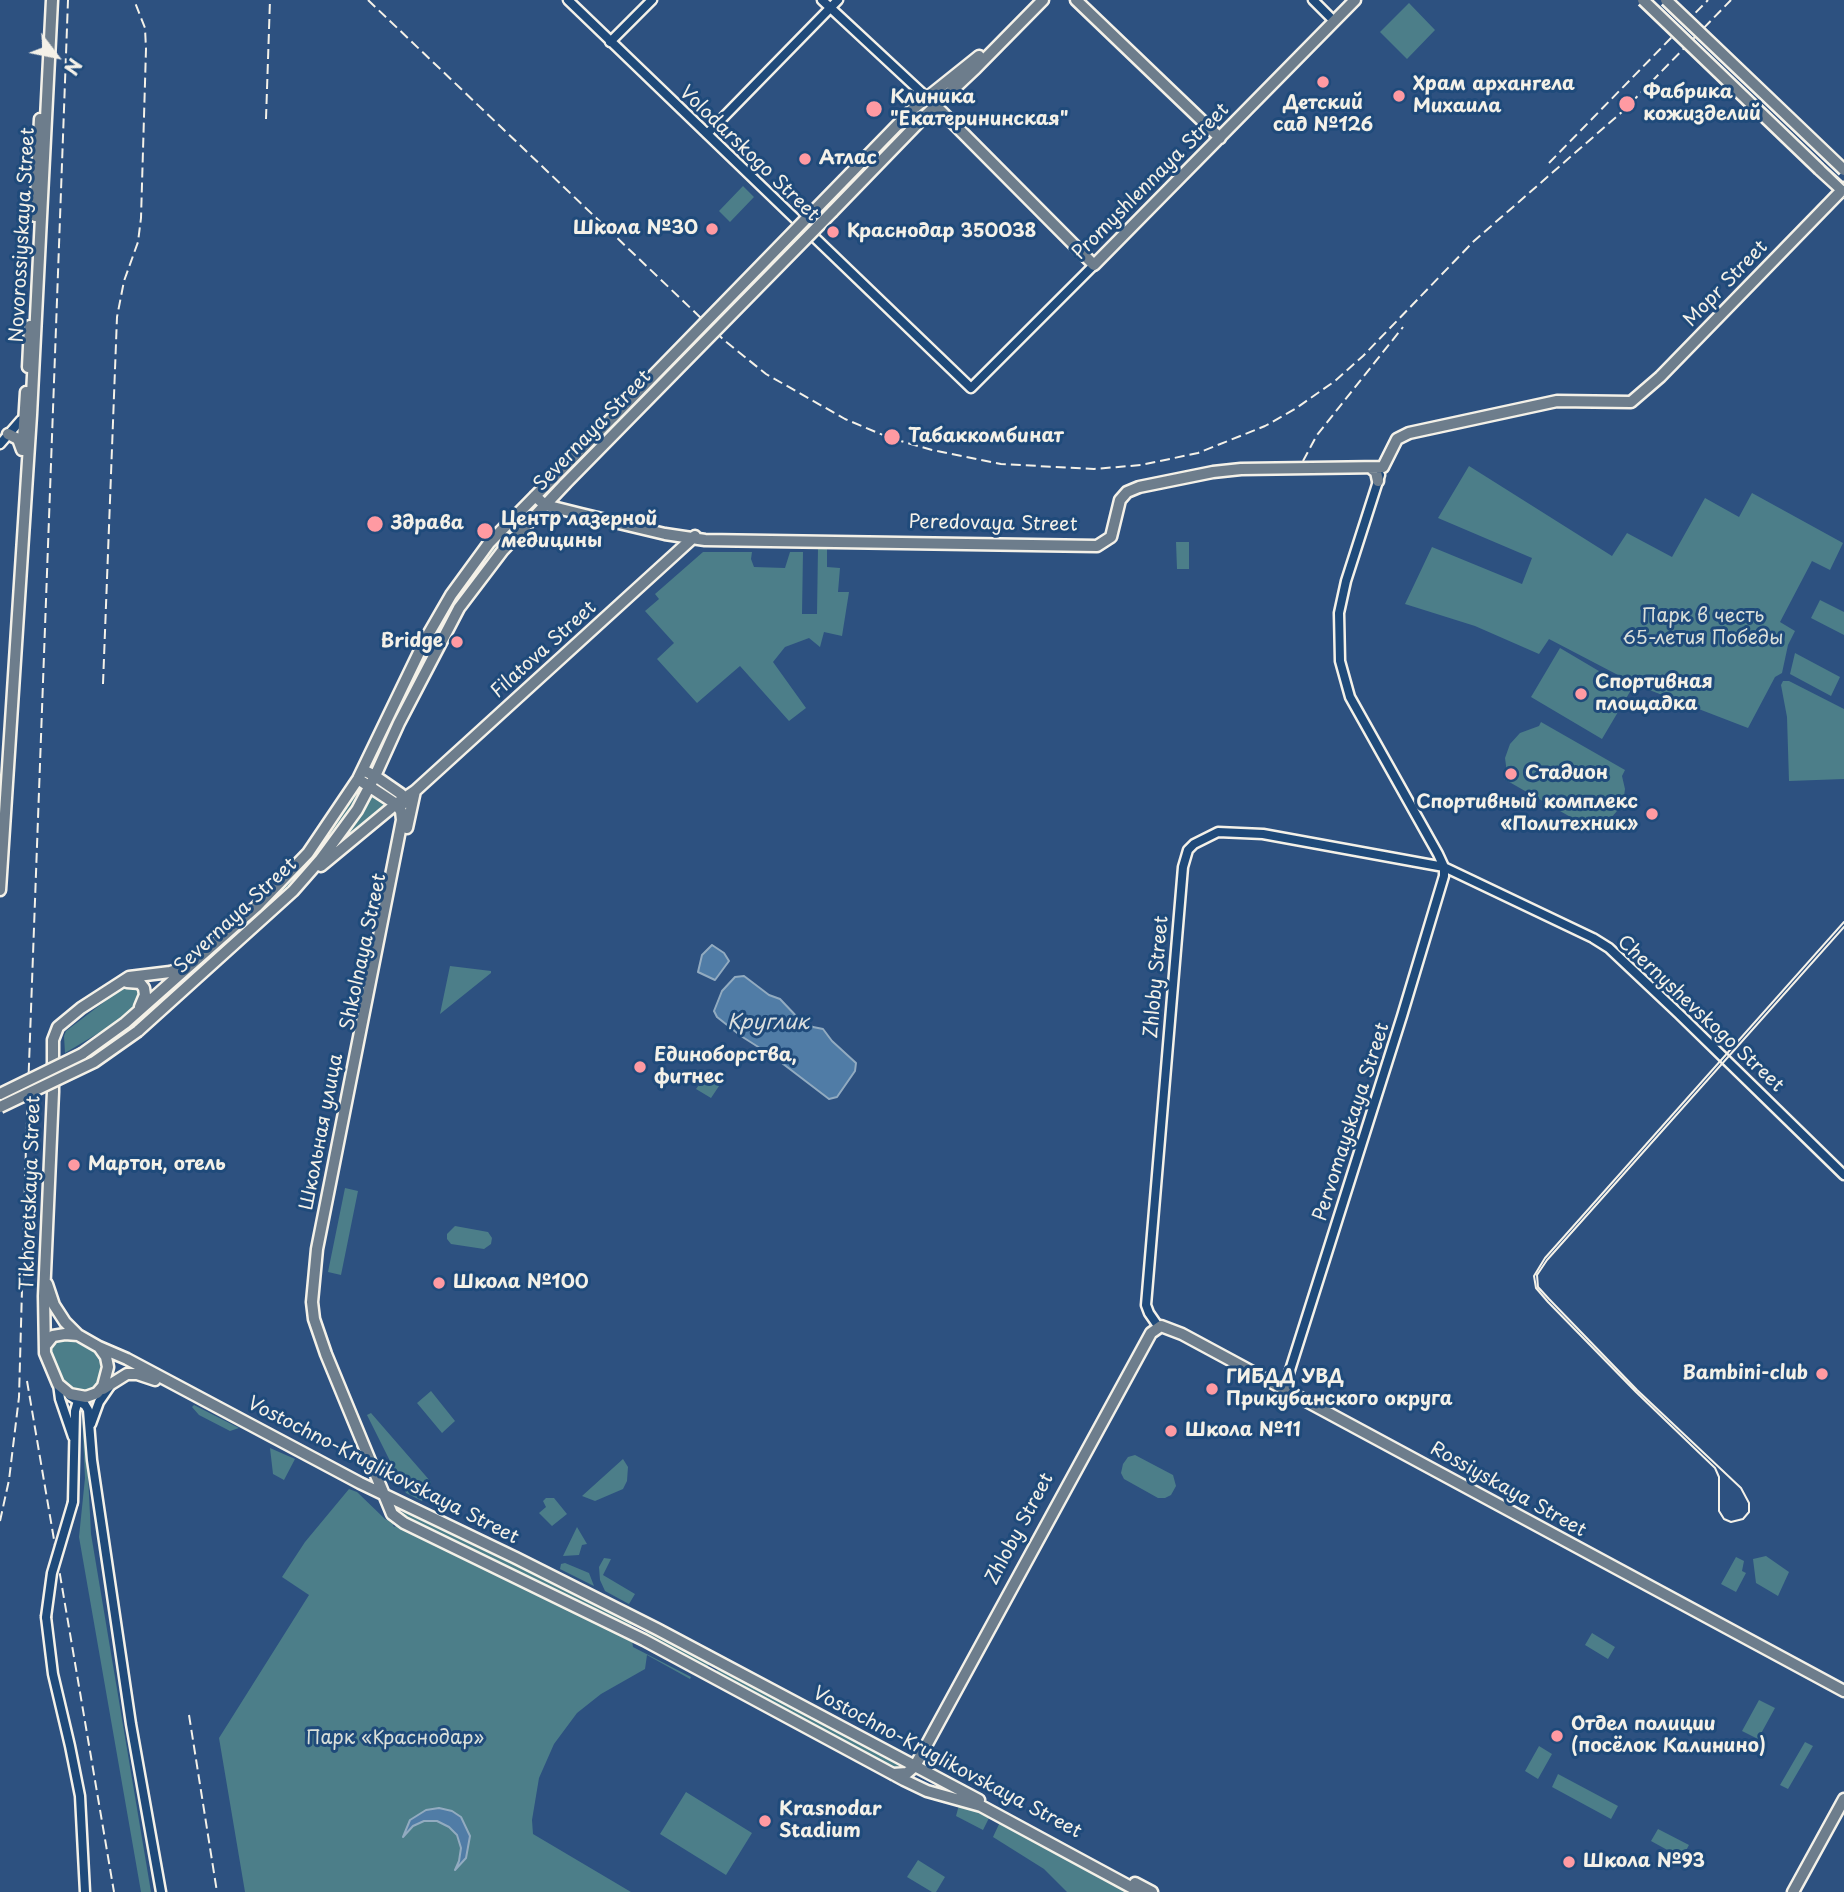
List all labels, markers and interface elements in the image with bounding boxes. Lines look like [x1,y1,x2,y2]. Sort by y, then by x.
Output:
north arrow [21,21,91,91]
text: N [58,53,90,81]
marker: Детский сад №126 [1315,74,1331,90]
place label: Храм архангела Михаила [1413,74,1575,118]
street label: Volodarskogo Street [675,82,823,226]
place label: Фабрика кожизделий [1643,82,1761,126]
place label: Клиника "Екатерининская" [890,87,1068,131]
marker: Храм архангела Михаила [1391,88,1407,104]
place label: Детский сад №126 [1273,93,1373,137]
marker: Фабрика кожизделий [1617,94,1637,114]
marker: Клиника "Екатерининская" [864,99,884,119]
street label: Promyshlennaya Street [1068,99,1234,265]
street label: Novorossiyskaya Street [6,127,40,343]
place label: Атлас [819,148,877,170]
marker: Атлас [797,151,813,167]
place label: Школа №30 [573,218,698,240]
marker: Школа №30 [704,221,720,237]
place label: Краснодар 350038 [847,221,1036,243]
marker: Краснодар 350038 [825,224,841,240]
street label: Mopr Street [1679,236,1773,332]
street label: Severnaya Street [530,366,656,496]
place label: Табаккомбинат [908,426,1063,448]
marker: Табаккомбинат [882,427,902,447]
place label: Центр лазерной медицины [501,509,658,553]
street label: Peredovaya Street [908,511,1078,537]
place label: Здрава [391,513,464,535]
marker: Здрава [365,514,385,534]
marker: Центр лазерной медицины [475,521,495,541]
street label: Filatova Street [487,597,601,703]
park label: Парк в честь 65-летия Победы [1623,606,1783,650]
place label: Bridge [380,631,443,653]
marker: Bridge [449,634,465,650]
place label: Спортивная площадка [1595,672,1713,716]
marker: Спортивная площадка [1573,686,1589,702]
place label: Стадион [1525,763,1608,785]
marker: Стадион [1503,766,1519,782]
place label: Спортивный комплекс «Политехник» [1416,792,1638,836]
marker: Спортивный комплекс «Политехник» [1644,806,1660,822]
street label: Severnaya Street [170,853,302,979]
street label: Shkolnaya Street [336,872,392,1032]
street label: Zhloby Street [1140,915,1174,1039]
street label: Chernyshevskogo Street [1612,931,1788,1097]
water label: Круглик [727,1010,809,1036]
street label: Pervomayskaya Street [1309,1020,1395,1224]
place label: Единоборства, фитнес [654,1045,797,1089]
street label: Школьная улица [296,1052,348,1212]
marker: Единоборства, фитнес [632,1059,648,1075]
street label: Tikhoretskaya Street [16,1095,46,1291]
place label: Мартон, отель [88,1154,226,1176]
marker: Мартон, отель [66,1157,82,1173]
place label: Школа №100 [453,1272,589,1294]
marker: Школа №100 [431,1275,447,1291]
place label: Bambini-club [1682,1363,1808,1385]
marker: Bambini-club [1814,1366,1830,1382]
place label: ГИБДД УВД Прикубанского округа [1226,1367,1453,1411]
marker: ГИБДД УВД Прикубанского округа [1204,1381,1220,1397]
street label: Vostochno-Kruglikovskaya Street [244,1393,522,1549]
place label: Школа №11 [1185,1420,1301,1442]
marker: Школа №11 [1163,1423,1179,1439]
street label: Rossiyskaya Street [1426,1438,1590,1542]
street label: Zhloby Street [981,1469,1059,1589]
street label: Vostochno-Kruglikovskaya Street [809,1682,1085,1844]
place label: Отдел полиции (посёлок Калинино) [1571,1714,1766,1758]
park label: Парк «Краснодар» [306,1728,484,1750]
marker: Отдел полиции (посёлок Калинино) [1549,1728,1565,1744]
place label: Krasnodar Stadium [779,1799,882,1843]
marker: Krasnodar Stadium [757,1813,773,1829]
place label: Школа №93 [1583,1851,1705,1873]
marker: Школа №93 [1561,1854,1577,1870]

